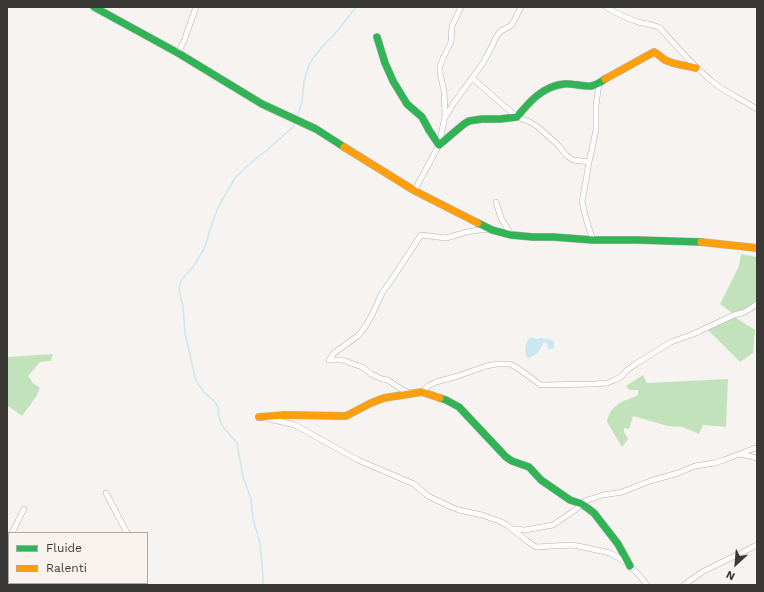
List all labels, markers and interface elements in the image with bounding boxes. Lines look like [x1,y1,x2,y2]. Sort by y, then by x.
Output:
legend [8,532,148,584]
text: Fluide [46,541,82,555]
north arrow [716,544,756,584]
text: Ralenti [46,561,87,575]
text: N [724,568,737,583]

